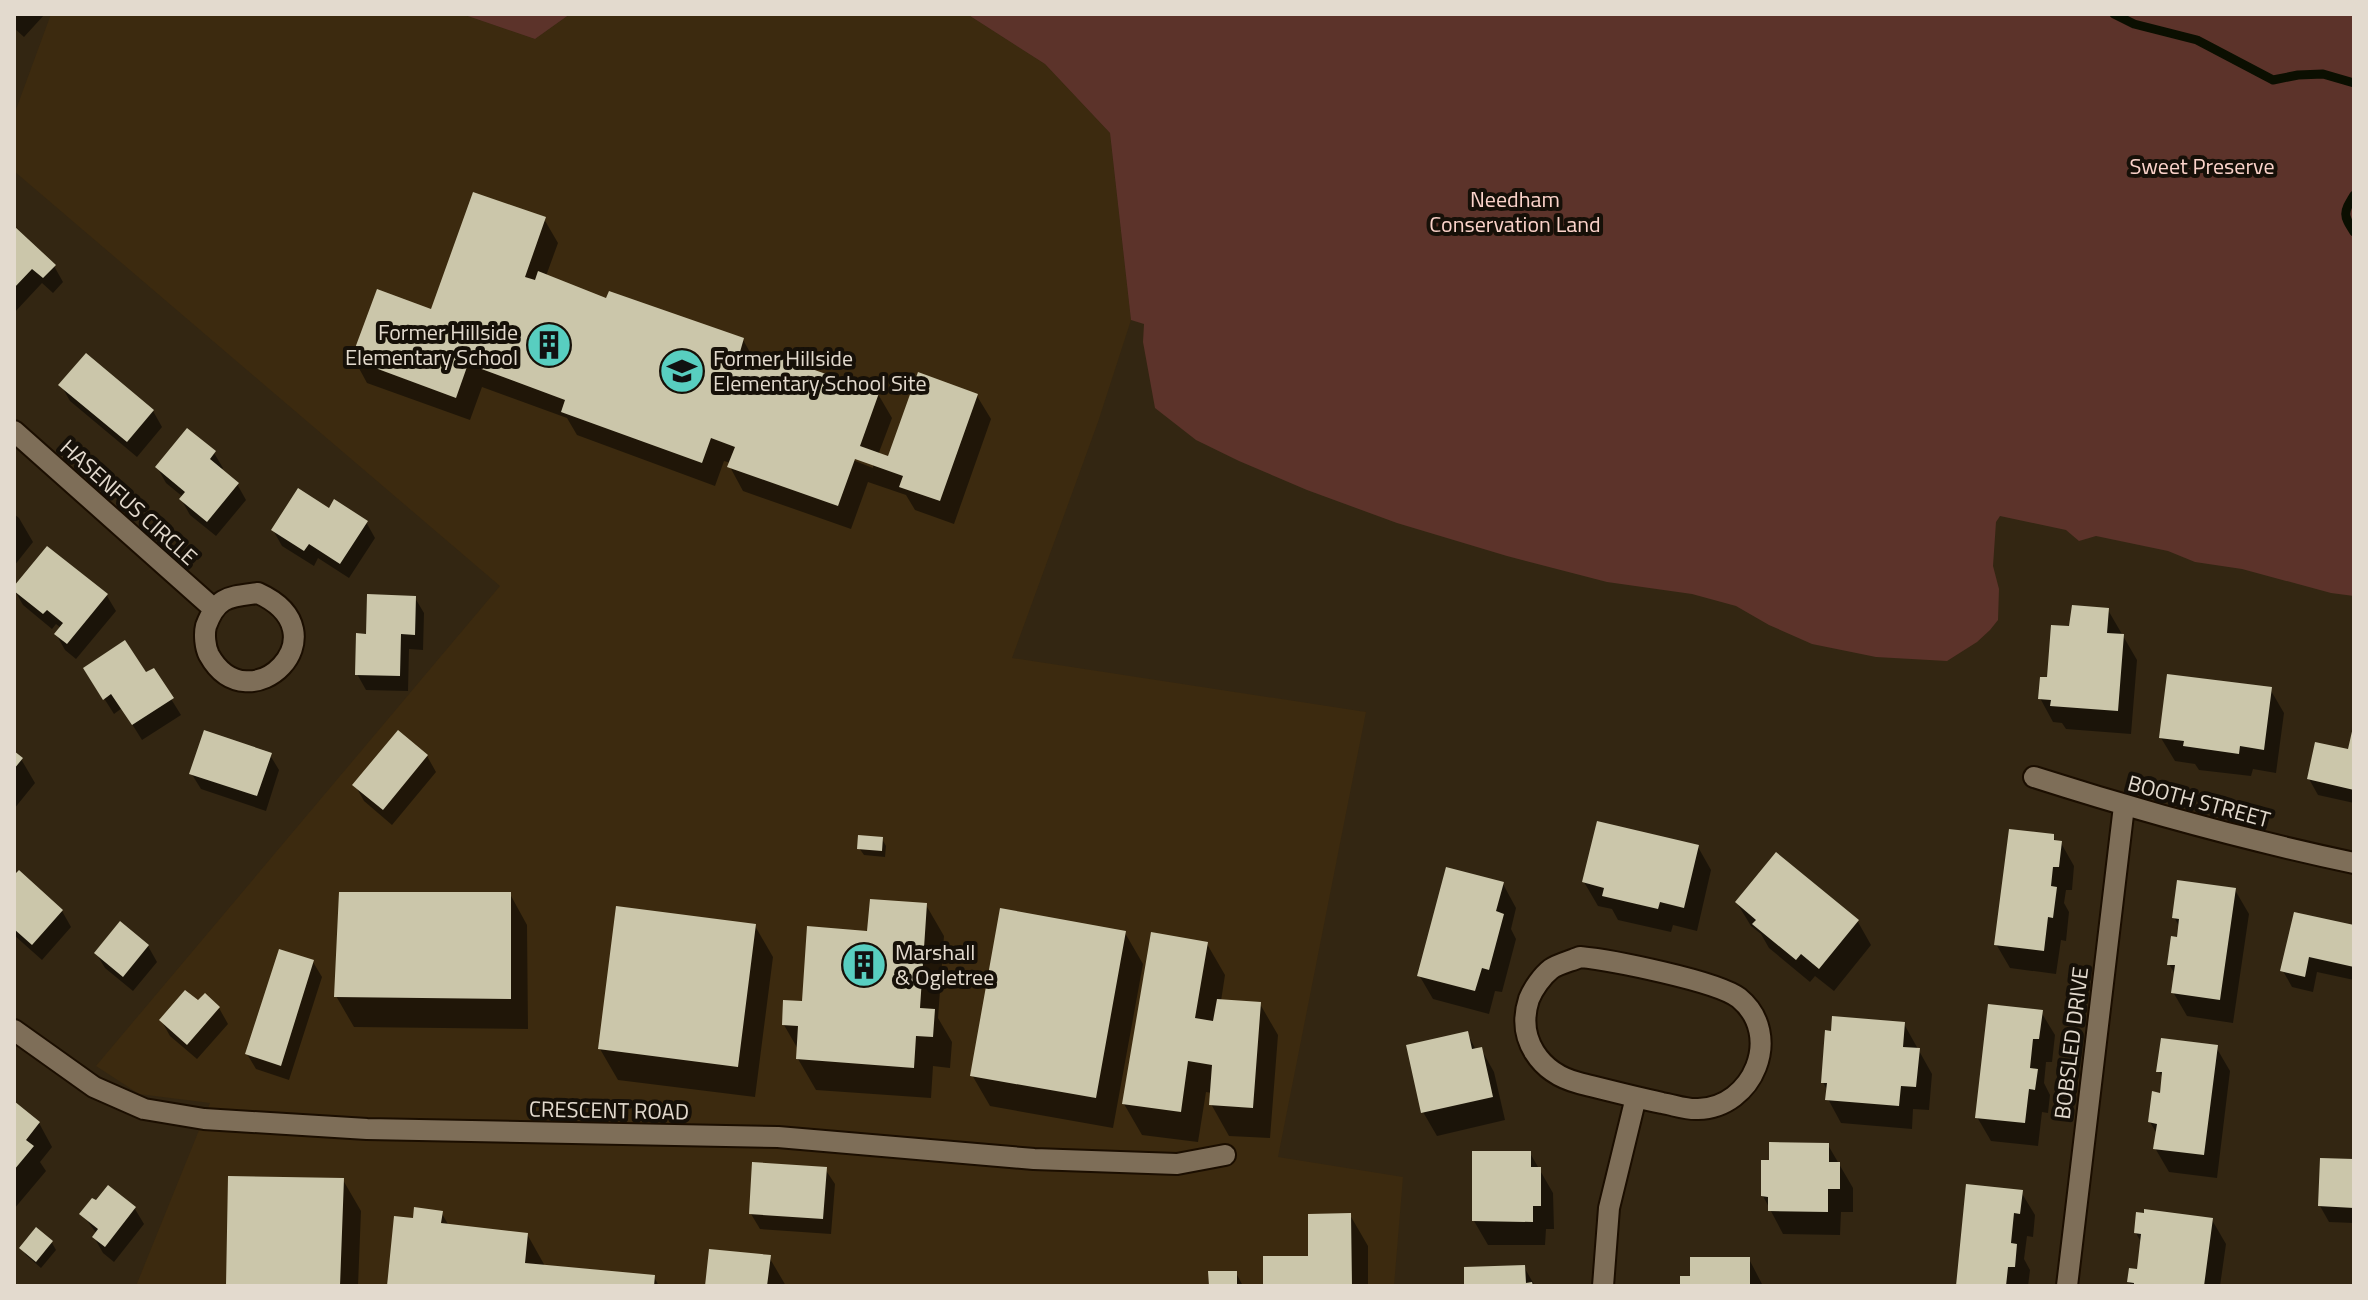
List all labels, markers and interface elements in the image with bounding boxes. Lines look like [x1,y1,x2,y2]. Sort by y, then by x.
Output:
park label: Sweet Preserve [2129,149,2275,183]
park label: Needham Conservation Land [1429,182,1601,241]
place label: Former Hillside Elementary School [345,315,518,374]
building icon: Former Hillside Elementary School [525,321,573,369]
place label: Former Hillside Elementary School Site [713,341,927,400]
school or university icon: Former Hillside Elementary School Site [658,347,706,395]
street label: HASENFUS CIRCLE [53,431,205,573]
street label: BOOTH STREET [2124,766,2274,836]
place label: Marshall & Ogletree [895,935,994,994]
building icon: Marshall & Ogletree [840,941,888,989]
street label: BOBSLED DRIVE [2045,965,2097,1121]
street label: CRESCENT ROAD [529,1092,689,1128]

